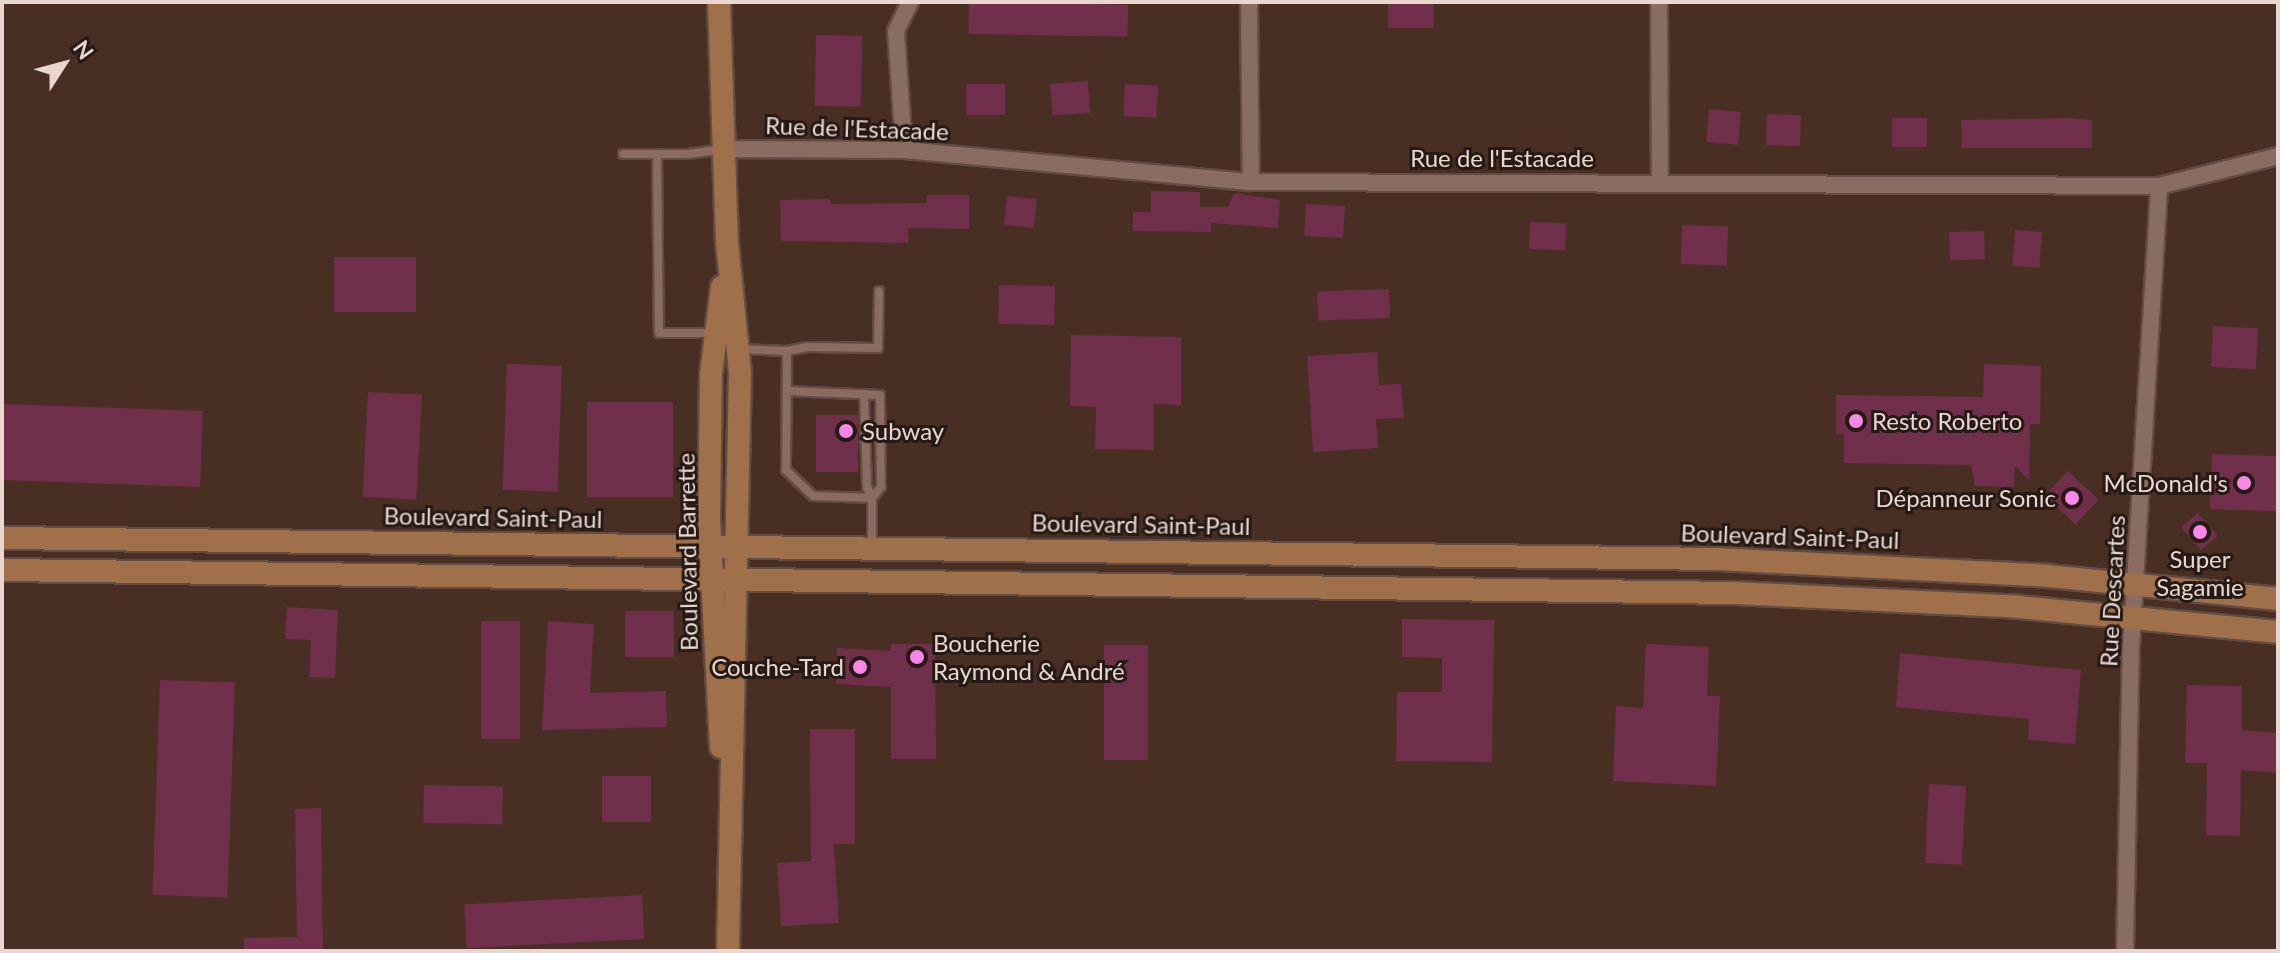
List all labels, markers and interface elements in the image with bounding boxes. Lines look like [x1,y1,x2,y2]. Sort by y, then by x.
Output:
north arrow [24,24,104,104]
text: N [68,35,100,64]
street label: Rue de l'Estacade [765,110,949,146]
street label: Rue de l'Estacade [1410,144,1594,172]
place label: Resto Roberto [1872,407,2022,435]
marker: Resto Roberto [1847,412,1865,430]
place label: Subway [862,417,944,445]
marker: Subway [837,422,855,440]
street label: Boulevard Barrette [671,453,703,651]
place label: McDonald's [2104,469,2228,497]
marker: McDonald's [2235,474,2253,492]
place label: Dépanneur Sonic [1875,484,2056,512]
marker: Dépanneur Sonic [2063,489,2081,507]
street label: Boulevard Saint-Paul [383,501,603,533]
street label: Boulevard Saint-Paul [1031,508,1251,540]
street label: Rue Descartes [2094,515,2130,667]
street label: Boulevard Saint-Paul [1680,518,1900,554]
marker: Super Sagamie [2191,523,2209,541]
place label: Super Sagamie [2156,545,2244,601]
place label: Boucherie Raymond & André [933,629,1125,685]
marker: Boucherie Raymond & André [908,648,926,666]
place label: Couche-Tard [711,653,844,681]
marker: Couche-Tard [851,658,869,676]

